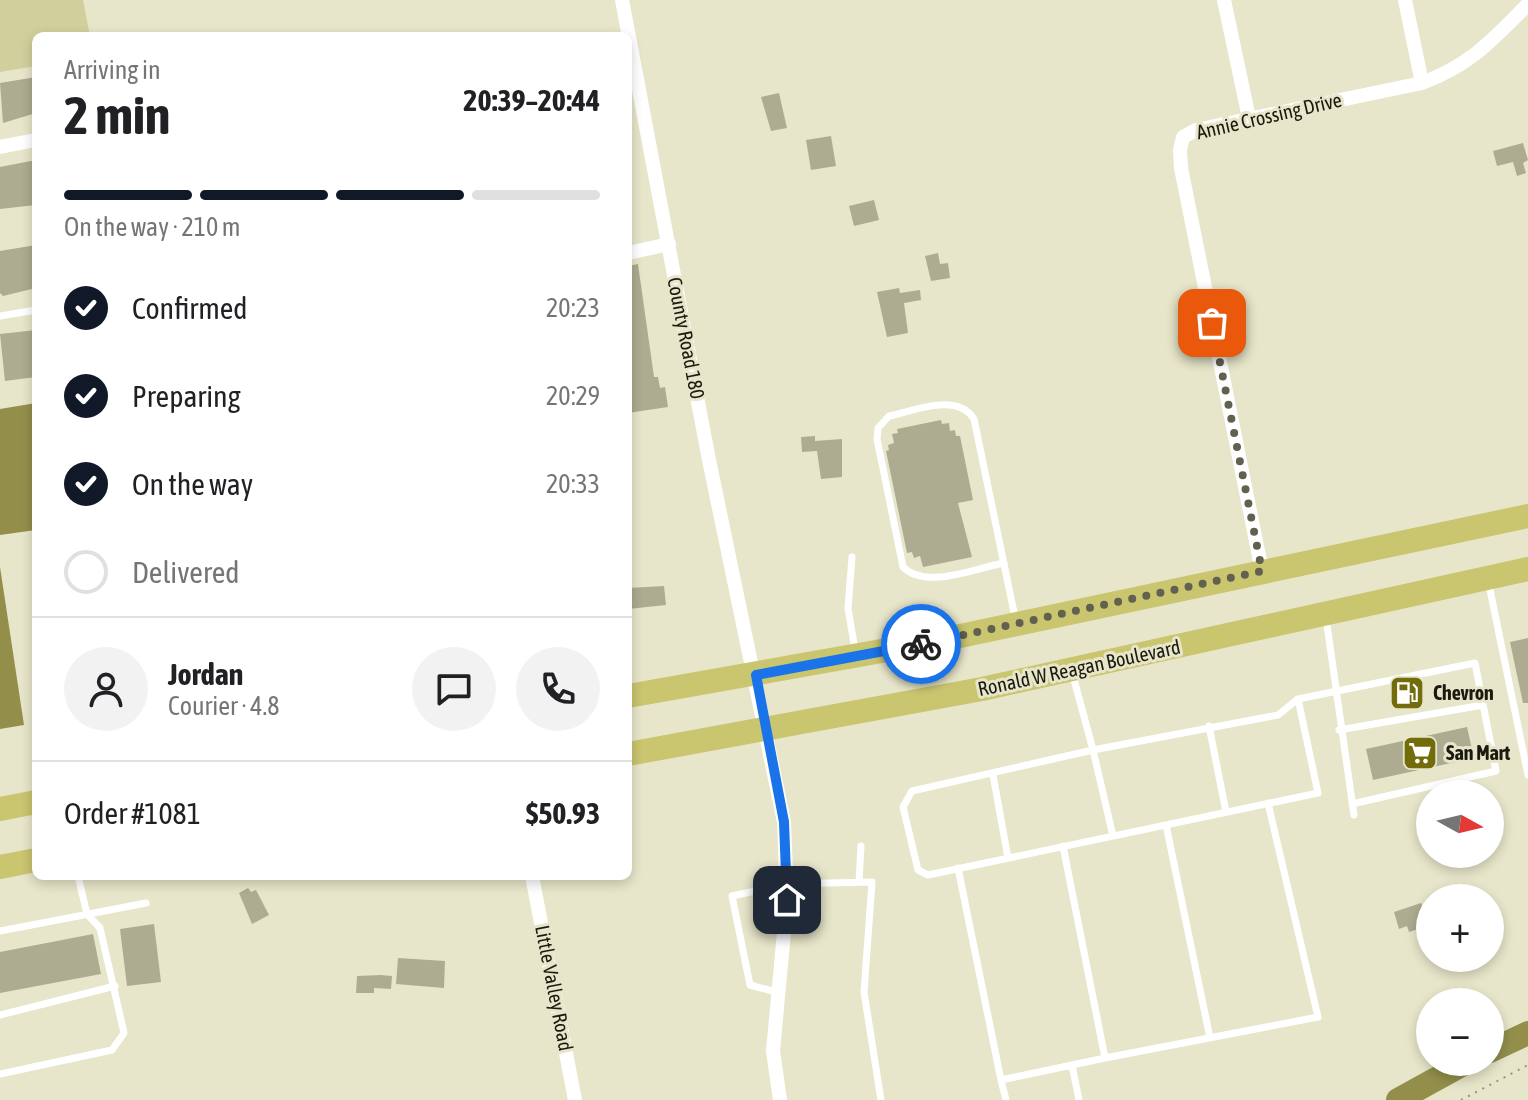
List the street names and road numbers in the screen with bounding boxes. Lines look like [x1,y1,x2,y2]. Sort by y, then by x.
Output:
street label: Annie Crossing Drive [1194,88,1344,143]
street label: County Road 180 [663,275,710,401]
street label: Ronald W Reagan Boulevard [975,635,1182,700]
street label: Little Valley Road [531,923,578,1053]

